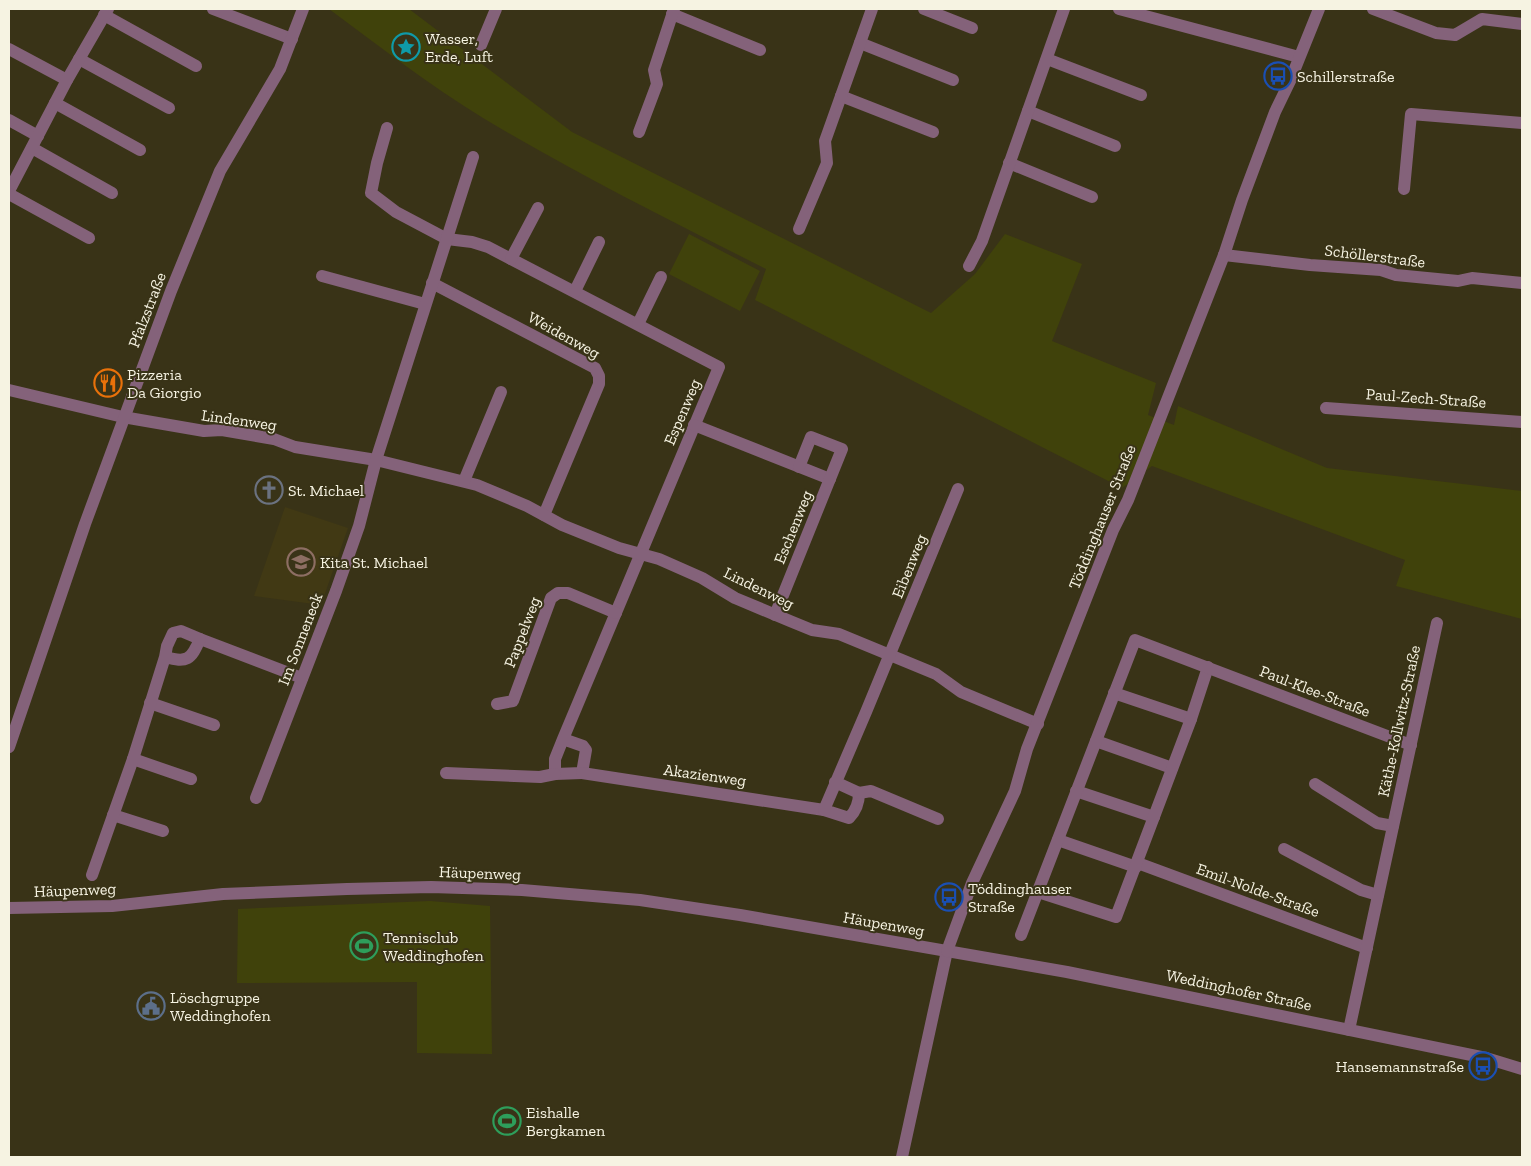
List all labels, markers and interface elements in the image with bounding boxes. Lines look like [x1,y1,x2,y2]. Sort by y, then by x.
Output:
place label: Wasser, Erde, Luft [425,29,493,66]
place icon: Wasser, Erde, Luft [391,32,421,62]
bus stop icon: Schillerstraße [1263,61,1293,91]
place label: Schillerstraße [1297,67,1394,86]
street label: Schöllerstraße [1324,240,1426,272]
street label: Pfalzstraße [124,270,170,350]
street label: Weidenweg [525,307,604,363]
place label: Pizzeria Da Giorgio [127,365,201,402]
restaurant icon: Pizzeria Da Giorgio [93,368,123,398]
street label: Espenweg [660,376,705,448]
street label: Paul-Zech-Straße [1365,384,1487,412]
street label: Lindenweg [200,405,278,435]
street label: Töddinghauser Straße [1064,442,1140,592]
church icon: St. Michael [254,475,284,505]
place label: St. Michael [288,481,364,500]
street label: Eschenweg [770,487,816,567]
street label: Eibenweg [888,531,930,601]
school or university icon: Kita St. Michael [286,547,316,577]
place label: Kita St. Michael [320,553,428,572]
street label: Lindenweg [721,563,797,613]
street label: Im Sonneneck [274,589,327,688]
street label: Pappelweg [500,594,544,670]
street label: Käthe-Kollwitz-Straße [1374,643,1424,799]
street label: Paul-Klee-Straße [1257,661,1373,721]
street label: Akazienweg [663,760,748,790]
street label: Emil-Nolde-Straße [1194,859,1322,921]
street label: Häupenweg [439,862,522,884]
street label: Häupenweg [34,879,117,901]
place label: Töddinghauser Straße [968,879,1072,916]
bus stop icon: Töddinghauser Straße [934,882,964,912]
street label: Häupenweg [842,908,926,941]
place label: Tennisclub Weddinghofen [383,928,484,965]
sports icon: Tennisclub Weddinghofen [349,931,379,961]
street label: Weddinghofer Straße [1164,965,1314,1015]
place label: Löschgruppe Weddinghofen [170,988,271,1025]
public building icon: Löschgruppe Weddinghofen [136,991,166,1021]
bus stop icon: Hansemannstraße [1468,1051,1498,1081]
place label: Hansemannstraße [1335,1057,1464,1076]
place label: Eishalle Bergkamen [526,1103,606,1140]
sports icon: Eishalle Bergkamen [492,1106,522,1136]

